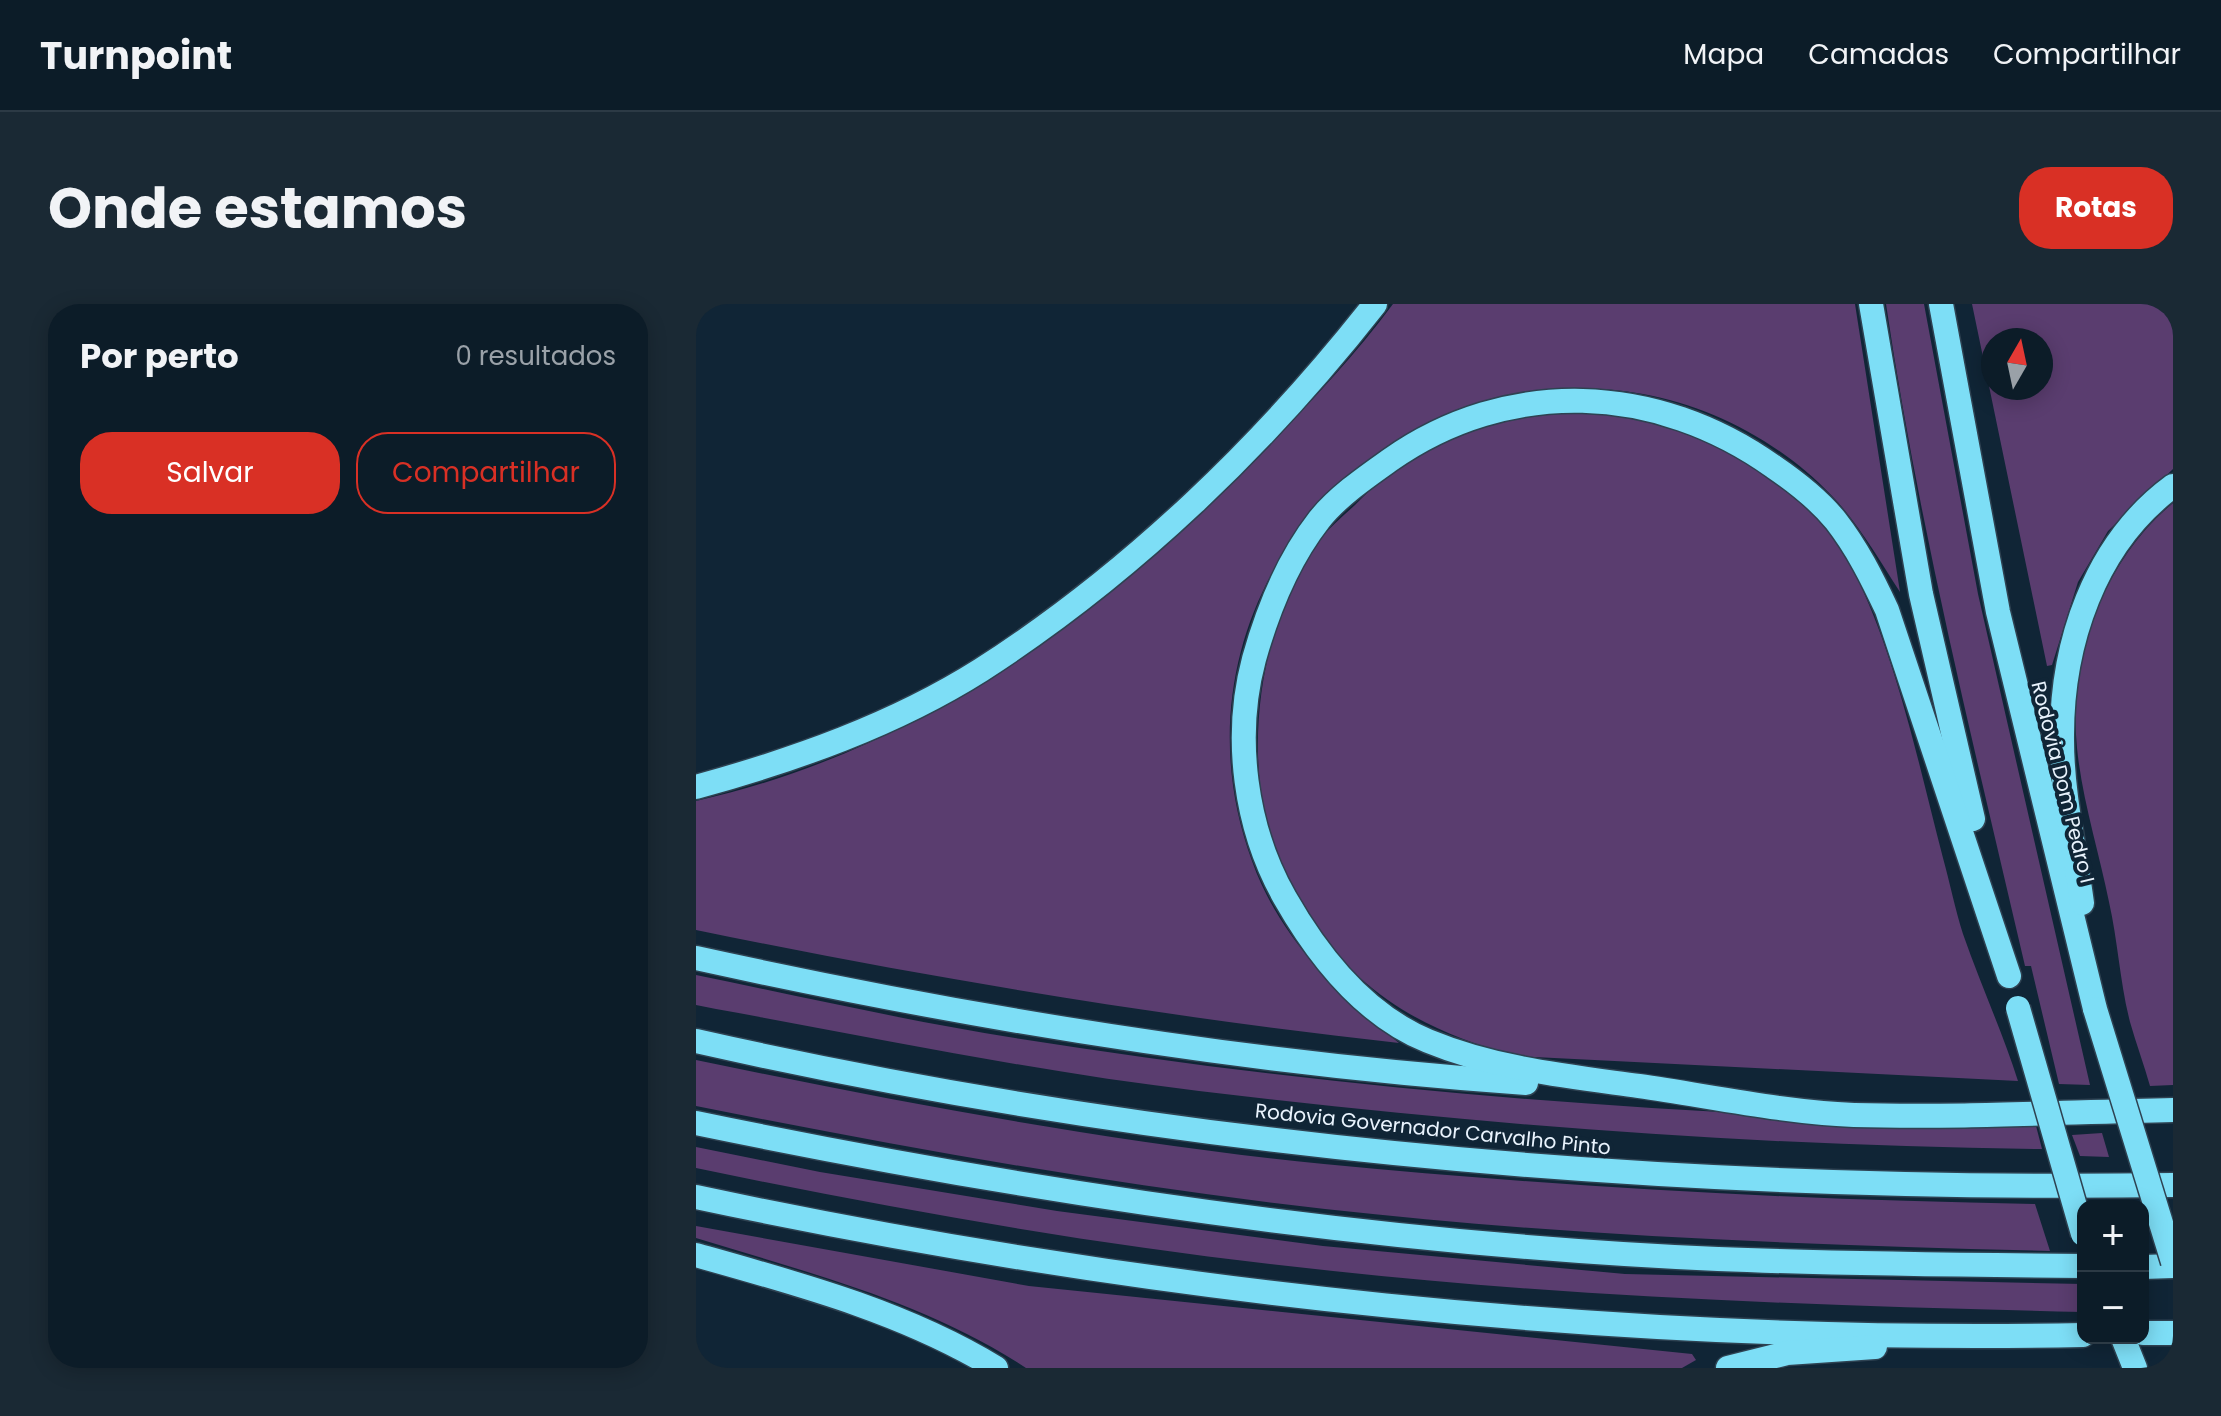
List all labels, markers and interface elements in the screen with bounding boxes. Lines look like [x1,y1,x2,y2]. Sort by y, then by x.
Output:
text: Turnpoint [40,29,232,82]
text: Mapa [1683,35,1764,74]
text: Camadas [1808,35,1949,74]
text: Compartilhar [1993,35,2181,74]
button: Rotas [2019,167,2173,249]
text: Onde estamos [48,169,467,248]
north arrow [1981,328,2053,400]
text: Por perto [80,332,239,380]
text: 0 resultados [455,338,616,374]
button: Salvar [80,432,340,514]
button: Compartilhar [356,432,616,514]
street label: Rodovia Dom Pedro I [2024,678,2102,886]
street label: Rodovia Governador Carvalho Pinto [1254,1096,1612,1162]
map controls [2077,1200,2149,1344]
button: + [2077,1200,2149,1272]
button: − [2077,1272,2149,1344]

